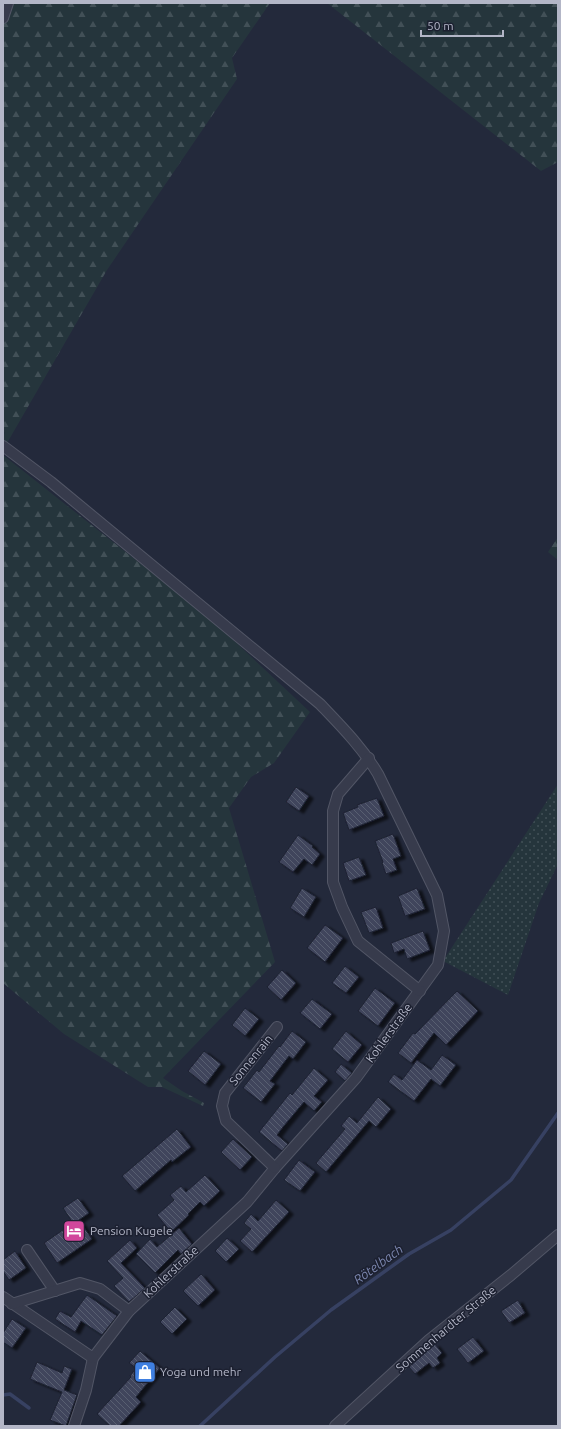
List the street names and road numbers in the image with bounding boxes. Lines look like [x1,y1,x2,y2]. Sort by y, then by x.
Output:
street label: Kohlerstraße [363,1001,414,1065]
street label: Sonnenrain [226,1032,275,1087]
street label: Kohlerstraße [141,1243,201,1300]
street label: Sommenhardter Straße [393,1283,498,1374]

